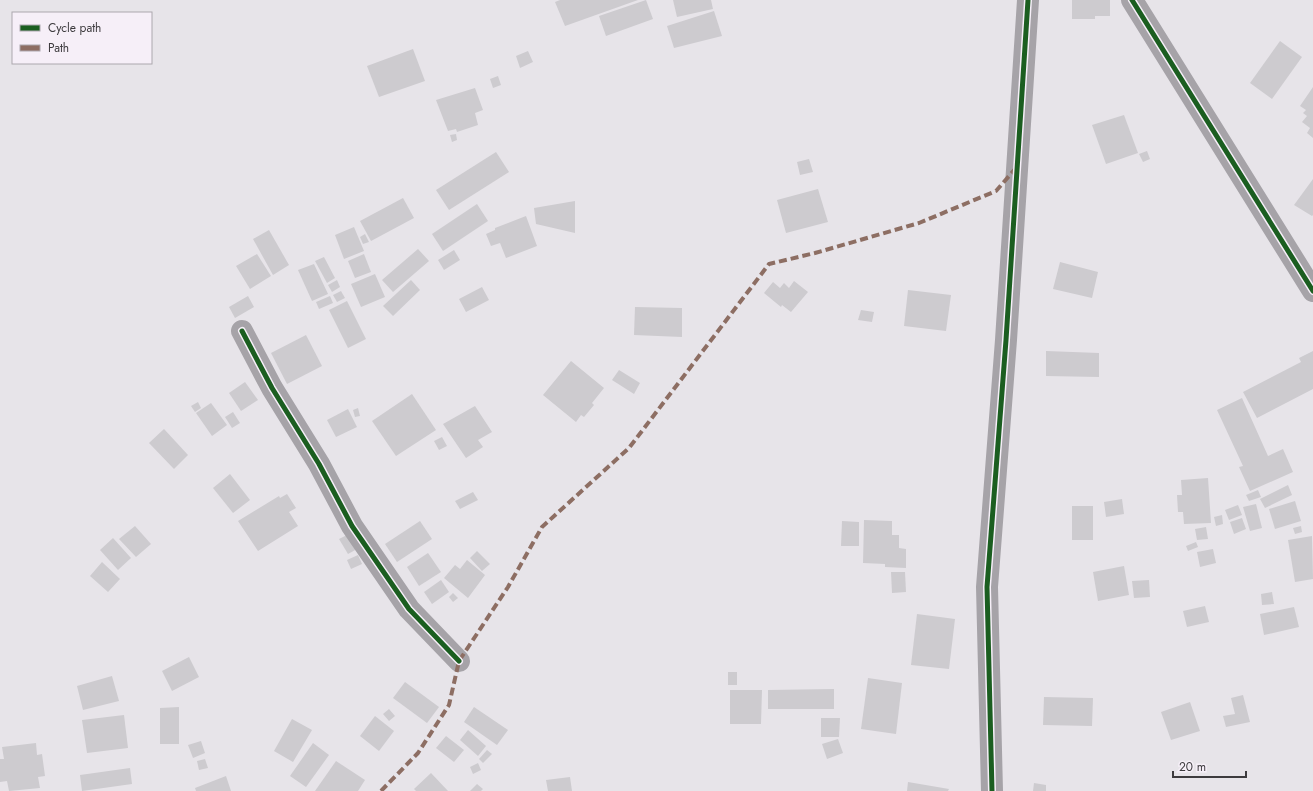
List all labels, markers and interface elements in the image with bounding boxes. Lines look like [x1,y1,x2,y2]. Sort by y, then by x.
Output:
legend [12,12,152,64]
text: Cycle path [48,19,101,37]
text: Path [48,39,69,57]
scale bar [1173,753,1246,779]
text: 20 m [1179,758,1206,776]

